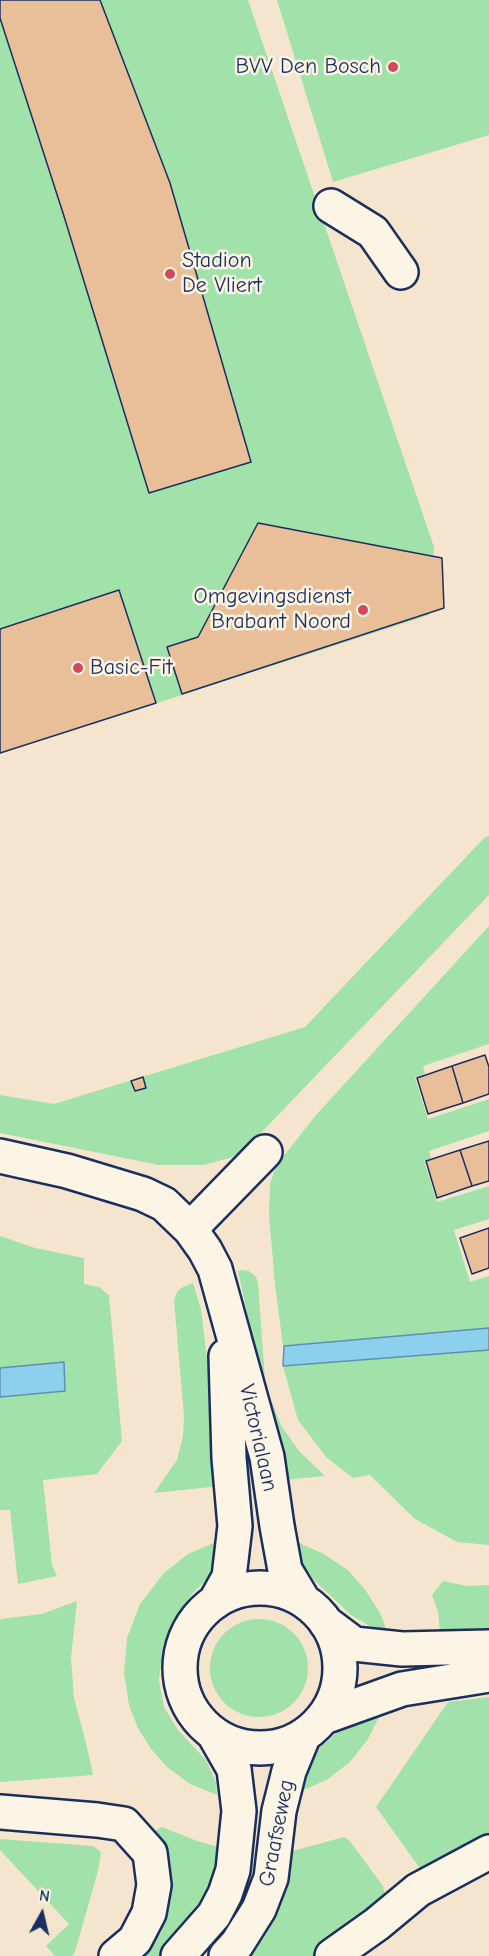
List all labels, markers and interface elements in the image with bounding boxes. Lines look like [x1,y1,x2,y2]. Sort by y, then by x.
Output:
place label: BVV Den Bosch [235,54,381,80]
marker: BVV Den Bosch [386,60,400,74]
place label: Stadion De Vliert [182,248,262,300]
marker: Stadion De Vliert [163,267,177,281]
place label: Omgevingsdienst Brabant Noord [194,584,351,636]
marker: Omgevingsdienst Brabant Noord [356,603,370,617]
place label: Basic-Fit [90,655,173,681]
marker: Basic-Fit [71,661,85,675]
street label: Victorialaan [233,1382,283,1494]
street label: Graafseweg [254,1777,300,1889]
north arrow [12,1884,72,1944]
text: N [38,1887,51,1906]

